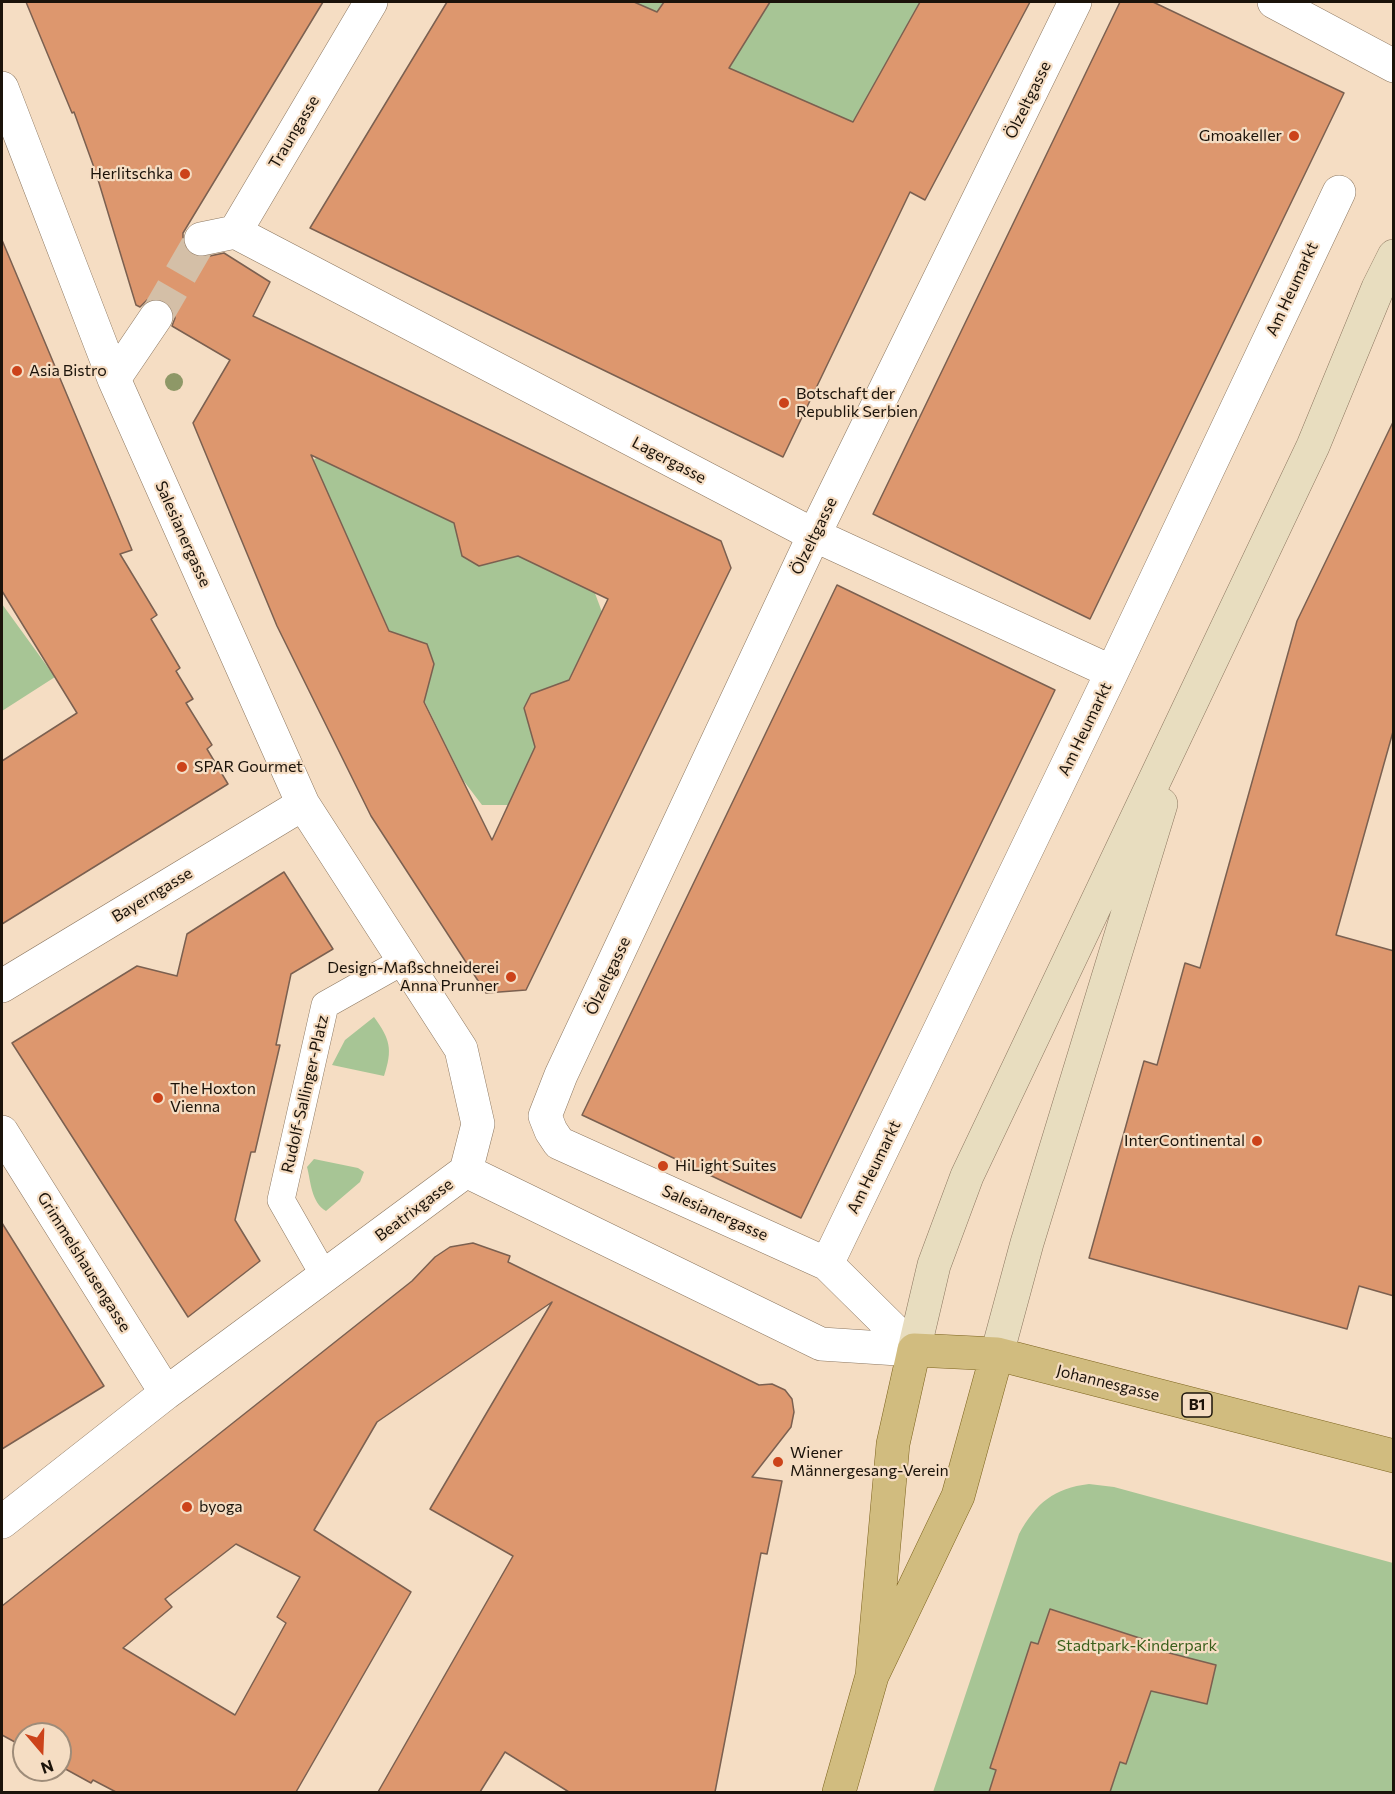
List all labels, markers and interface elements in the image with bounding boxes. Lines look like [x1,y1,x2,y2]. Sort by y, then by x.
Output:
street label: Ölzeltgasse [1001,58,1055,142]
street label: Traungasse [265,92,323,172]
place label: Gmoakeller [1199,126,1282,146]
marker: Gmoakeller [1287,129,1301,143]
place label: Herlitschka [90,164,173,184]
marker: Herlitschka [178,167,192,181]
street label: Am Heumarkt [1262,239,1322,339]
place label: Asia Bistro [29,361,107,381]
marker: Asia Bistro [10,364,24,378]
place label: Botschaft der Republik Serbien [796,384,918,422]
marker: Botschaft der Republik Serbien [777,396,791,410]
street label: Lagergasse [629,433,709,487]
street label: Salesianergasse [151,478,215,590]
street label: Ölzeltgasse [787,494,841,578]
street label: Am Heumarkt [1054,679,1116,779]
place label: SPAR Gourmet [194,757,303,777]
marker: SPAR Gourmet [175,760,189,774]
street label: Bayerngasse [108,863,196,927]
street label: Ölzeltgasse [582,934,634,1018]
place label: Design-Maßschneiderei Anna Prunner [327,958,499,996]
marker: Design-Maßschneiderei Anna Prunner [504,970,518,984]
street label: Rudolf-Sallinger-Platz [277,1013,333,1175]
place label: The Hoxton Vienna [170,1079,256,1117]
marker: The Hoxton Vienna [151,1091,165,1105]
street label: Am Heumarkt [843,1117,905,1217]
place label: InterContinental [1124,1131,1245,1151]
marker: InterContinental [1250,1134,1264,1148]
place label: HiLight Suites [675,1156,776,1176]
marker: HiLight Suites [656,1159,670,1173]
street label: Beatrixgasse [371,1174,457,1246]
street label: Salesianergasse [659,1181,771,1245]
street label: Grimmelshausengasse [33,1189,135,1335]
street label: Johannesgasse [1054,1361,1162,1405]
road number: B1 [1182,1393,1212,1417]
place label: Wiener Männergesang-Verein [790,1443,949,1481]
marker: Wiener Männergesang-Verein [771,1455,785,1469]
place label: byoga [199,1497,243,1517]
marker: byoga [180,1500,194,1514]
park label: Stadtpark-Kinderpark [1057,1636,1217,1656]
north arrow [12,1722,72,1782]
text: N [39,1757,56,1779]

